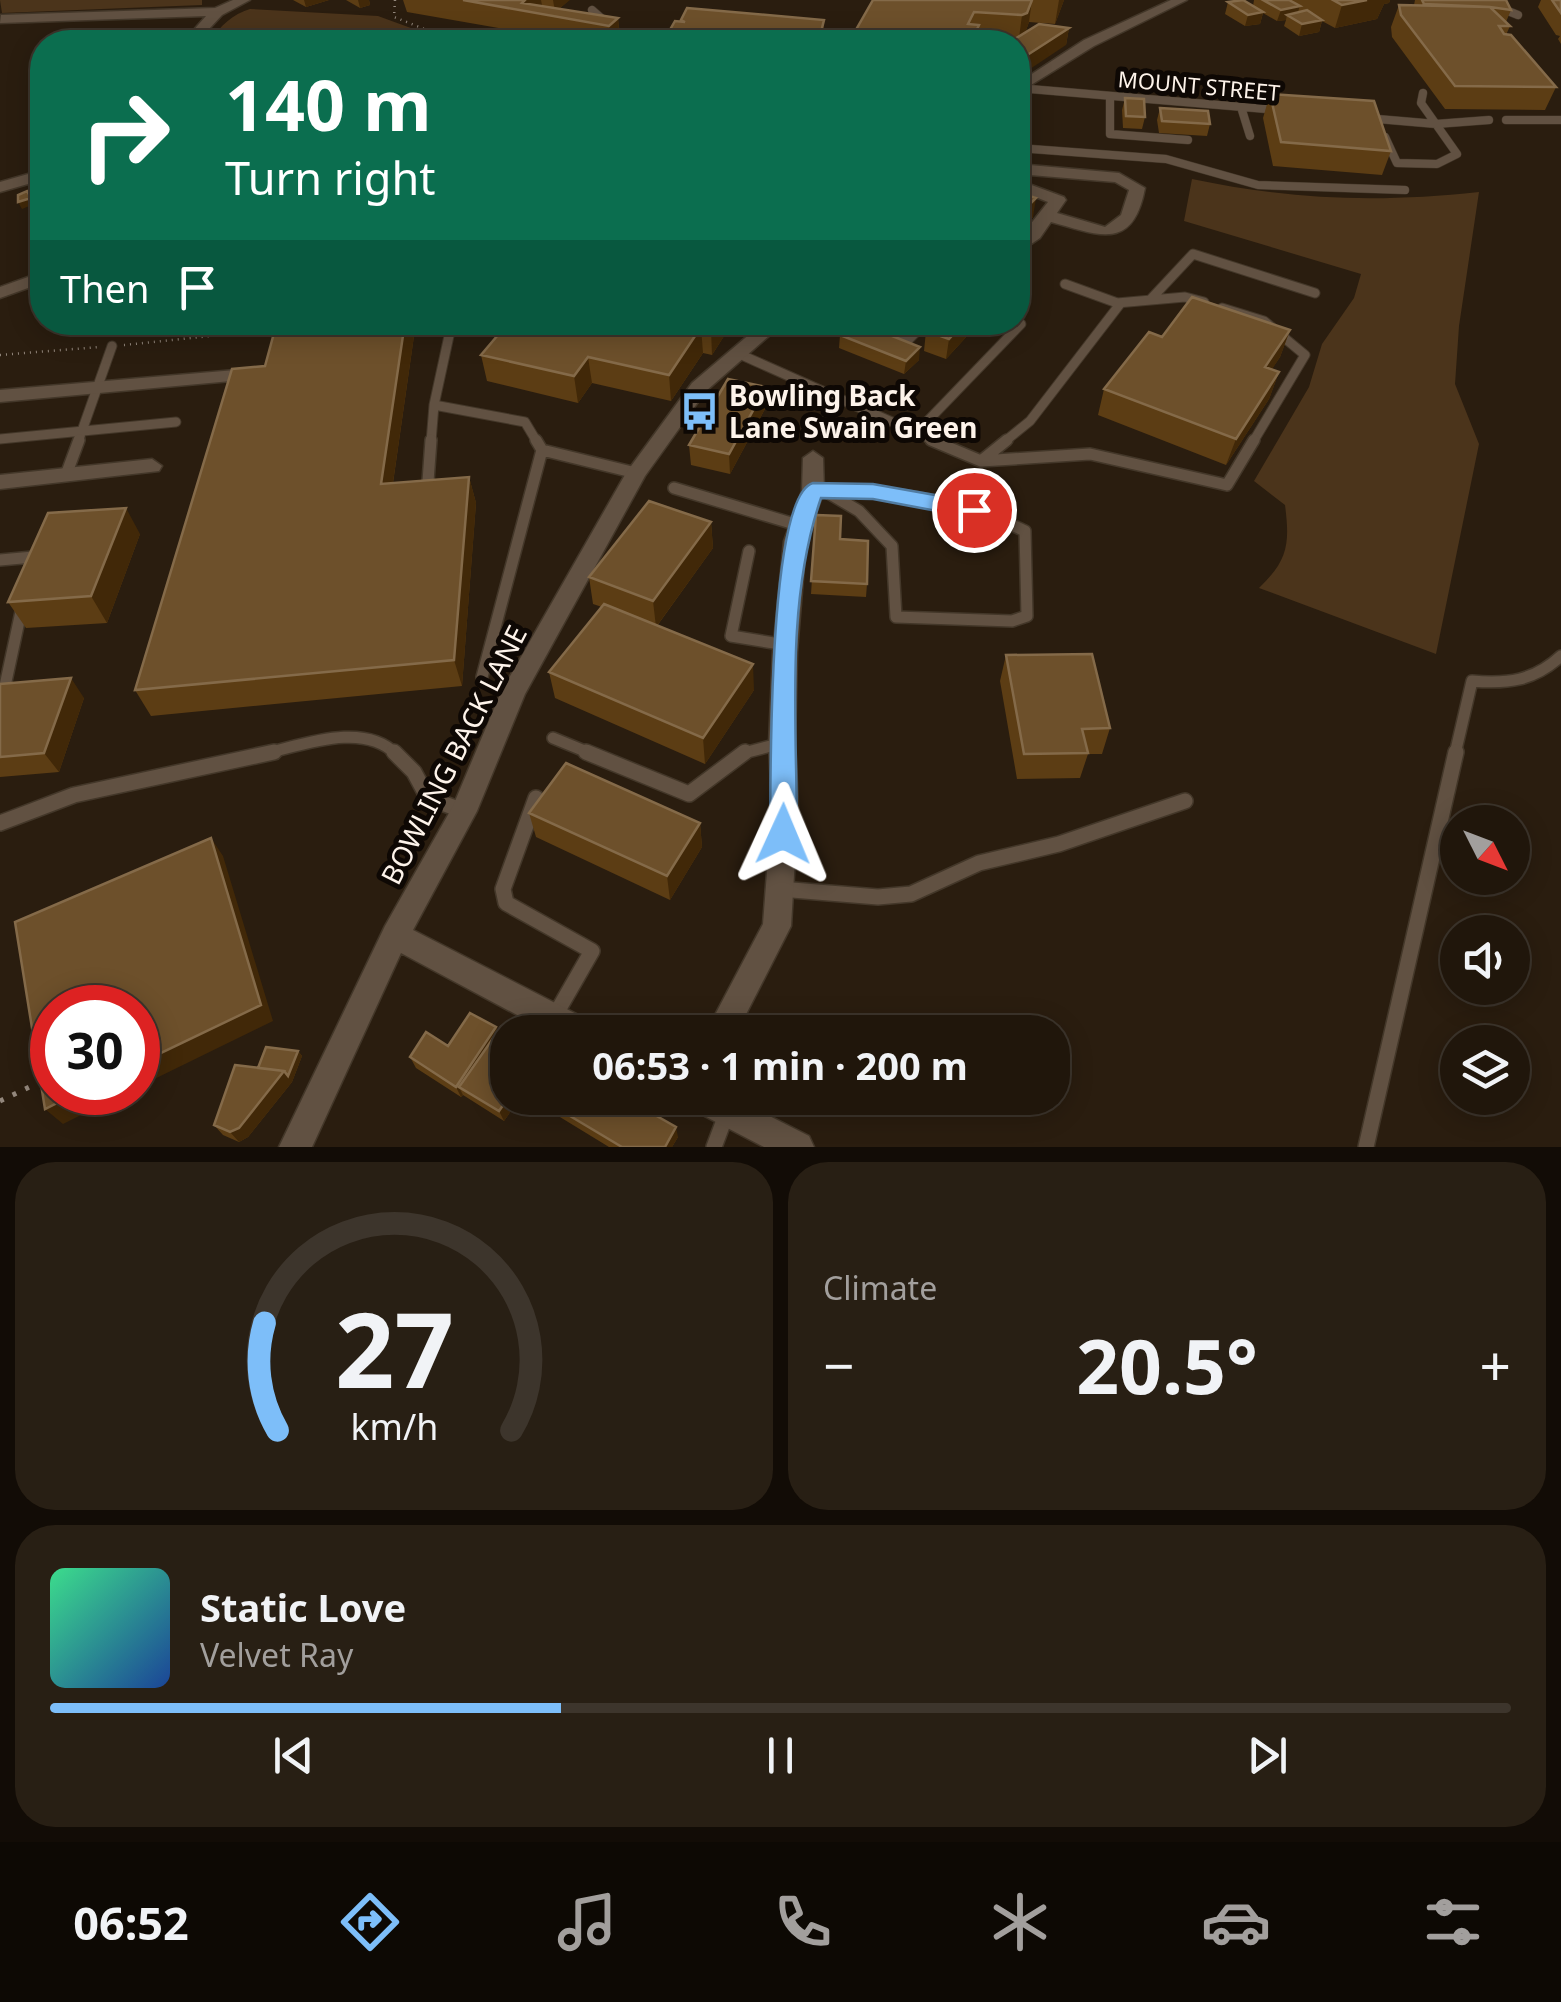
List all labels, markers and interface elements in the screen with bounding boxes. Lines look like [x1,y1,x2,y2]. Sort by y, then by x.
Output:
text: 140 m [225,56,432,152]
street label: MOUNT STREET [1117,63,1281,107]
icon: right [60,70,190,200]
text: Turn right [225,147,436,208]
icon: arrive [170,260,225,315]
text: Then [60,262,150,314]
place label: Bowling Back Lane Swain Green [729,376,978,446]
bus stop icon: Bowling Back Lane Swain Green [678,391,720,433]
pin [932,468,1017,553]
icon: arrive [947,483,1002,538]
street label: BOWLING BACK LANE [371,618,535,891]
position arrow [731,782,835,886]
north arrow [1440,805,1530,895]
map controls [1440,805,1530,1115]
button: sound [1440,915,1530,1005]
speed limit sign: 30 [30,985,160,1115]
button: layers [1440,1025,1530,1115]
text: 06:53 · 1 min · 200 m [592,1039,968,1091]
text: Climate [823,1266,937,1309]
text: 27 [335,1277,453,1418]
text: 20.5° [1076,1314,1258,1416]
text: − [823,1327,854,1402]
text: + [1480,1327,1511,1402]
text: km/h [350,1402,438,1450]
text: Static Love [200,1581,406,1633]
text: Velvet Ray [200,1633,353,1676]
icon: previous [266,1728,321,1783]
icon: pause [753,1728,808,1783]
icon: next [1240,1728,1295,1783]
icon: directions [335,1887,405,1957]
icon: music [552,1887,622,1957]
icon: phone [768,1887,838,1957]
icon: climate [985,1887,1055,1957]
icon: car [1201,1887,1271,1957]
icon: filters [1418,1887,1488,1957]
text: 06:52 [73,1892,189,1953]

